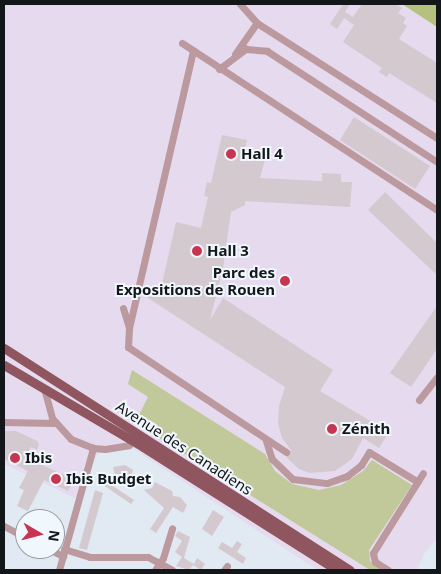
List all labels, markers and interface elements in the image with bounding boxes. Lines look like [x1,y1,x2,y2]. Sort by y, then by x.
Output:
place label: Hall 4 [241,145,283,163]
marker: Hall 4 [225,148,237,160]
place label: Hall 3 [207,242,249,260]
marker: Hall 3 [191,245,203,257]
place label: Parc des Expositions de Rouen [116,263,275,298]
marker: Parc des Expositions de Rouen [279,275,291,287]
street label: Avenue des Canadiens [112,397,256,499]
place label: Zénith [342,420,390,438]
marker: Zénith [326,423,338,435]
place label: Ibis [25,449,52,467]
marker: Ibis [9,452,21,464]
place label: Ibis Budget [66,470,151,488]
marker: Ibis Budget [50,473,62,485]
north arrow [15,509,65,559]
text: N [44,529,65,543]

